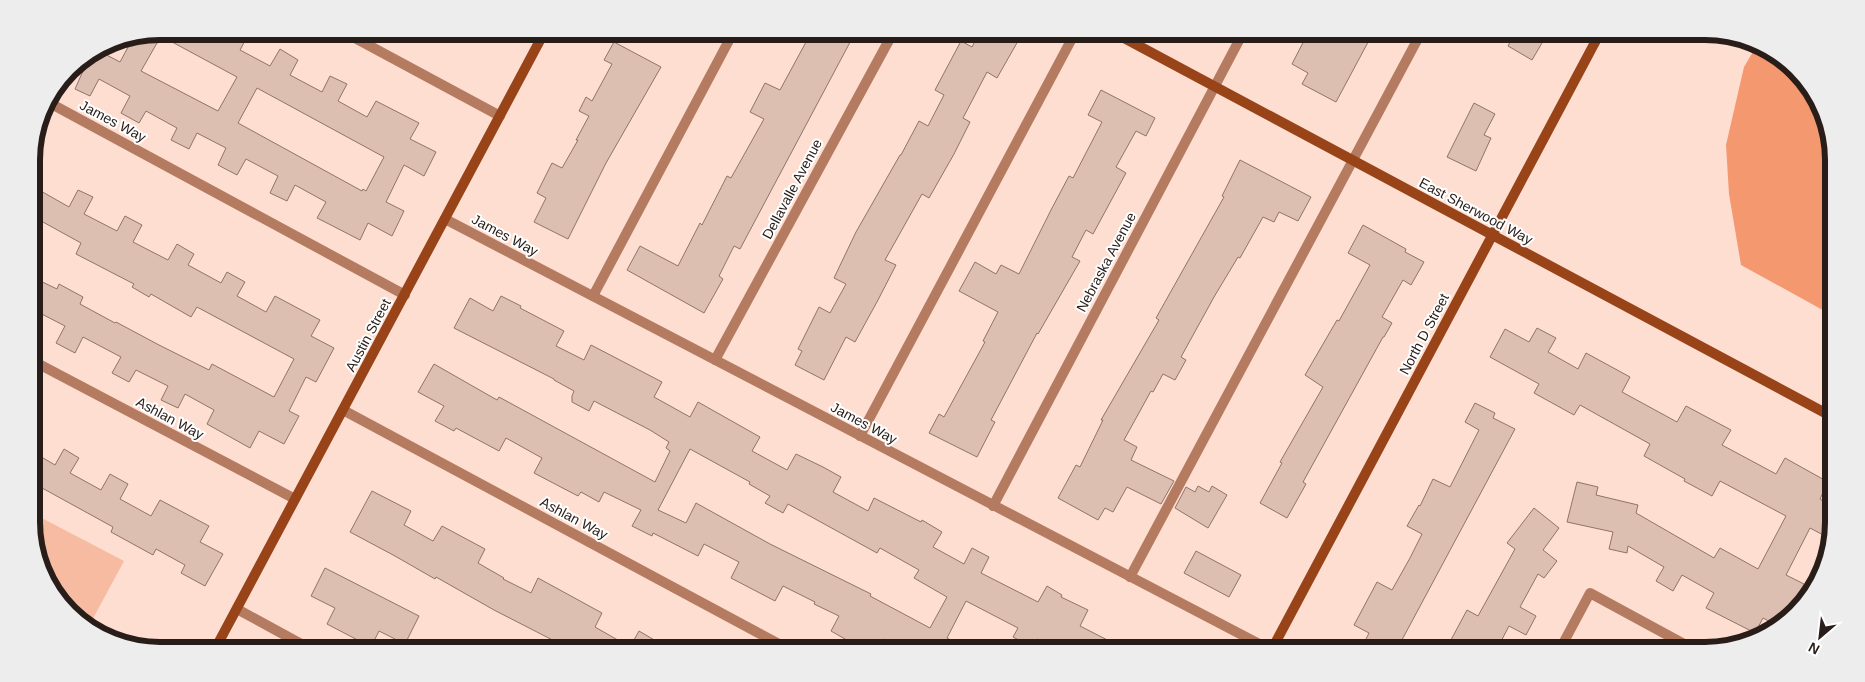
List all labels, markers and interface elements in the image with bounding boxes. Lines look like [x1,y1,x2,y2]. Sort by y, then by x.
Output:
street label: James Way [77,97,149,145]
street label: Dellavalle Avenue [759,136,825,242]
street label: East Sherwood Way [1416,174,1536,248]
street label: Nebraska Avenue [1073,209,1139,314]
street label: James Way [469,211,541,259]
street label: North D Street [1396,291,1452,377]
street label: Austin Street [342,296,394,374]
street label: Ashlan Way [133,394,207,442]
street label: James Way [828,399,900,447]
street label: Ashlan Way [537,494,611,542]
north arrow [1795,612,1845,662]
text: N [1806,639,1822,658]

